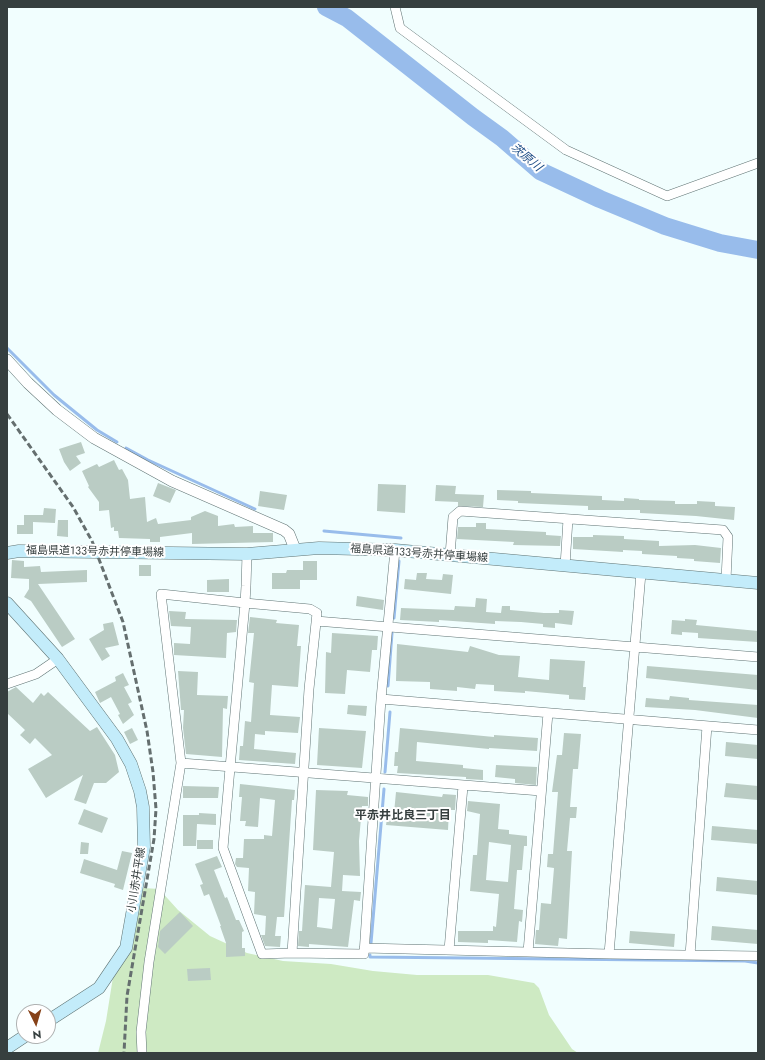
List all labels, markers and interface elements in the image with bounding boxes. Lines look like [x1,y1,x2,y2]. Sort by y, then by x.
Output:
water label: 茨原川 [508,141,544,175]
street label: 福島県道133号赤井停車場線 [350,543,488,565]
street label: 福島県道133号赤井停車場線 [26,544,164,560]
district label: 平赤井比良三丁目 [355,809,451,823]
street label: 小川赤井平線 [125,846,149,914]
north arrow [16,1004,56,1044]
text: N [32,1027,42,1043]

